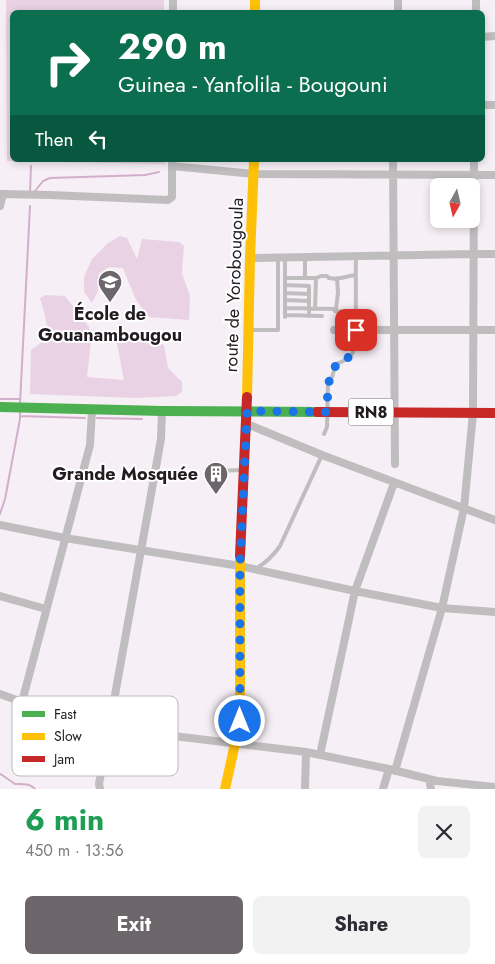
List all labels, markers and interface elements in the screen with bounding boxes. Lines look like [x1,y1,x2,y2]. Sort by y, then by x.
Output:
text: 290 m [118,22,227,72]
icon: right [35,30,100,95]
text: Guinea - Yanfolila - Bougouni [118,68,388,100]
icon: left [84,125,112,153]
text: Then [35,126,74,153]
north arrow [430,178,480,228]
map controls [430,178,480,228]
street label: route de Yorobougoula [218,197,250,373]
school or university icon: École de Gouanambougou [97,269,123,303]
place label: École de Gouanambougou [38,301,182,348]
pin [335,309,377,351]
icon: arrive [342,316,370,344]
road number: RN8 [348,398,394,426]
place label: Grande Mosquée [52,461,198,487]
building icon: Grande Mosquée [203,461,229,495]
position arrow [213,694,265,746]
legend [12,696,178,776]
text: Fast [54,704,77,724]
text: Slow [54,726,82,746]
text: Jam [52,749,75,769]
text: 6 min [25,798,104,841]
button: close [418,806,470,858]
text: 450 m · 13:56 [25,839,124,862]
button: Exit [25,896,243,954]
button: Share [253,896,470,954]

